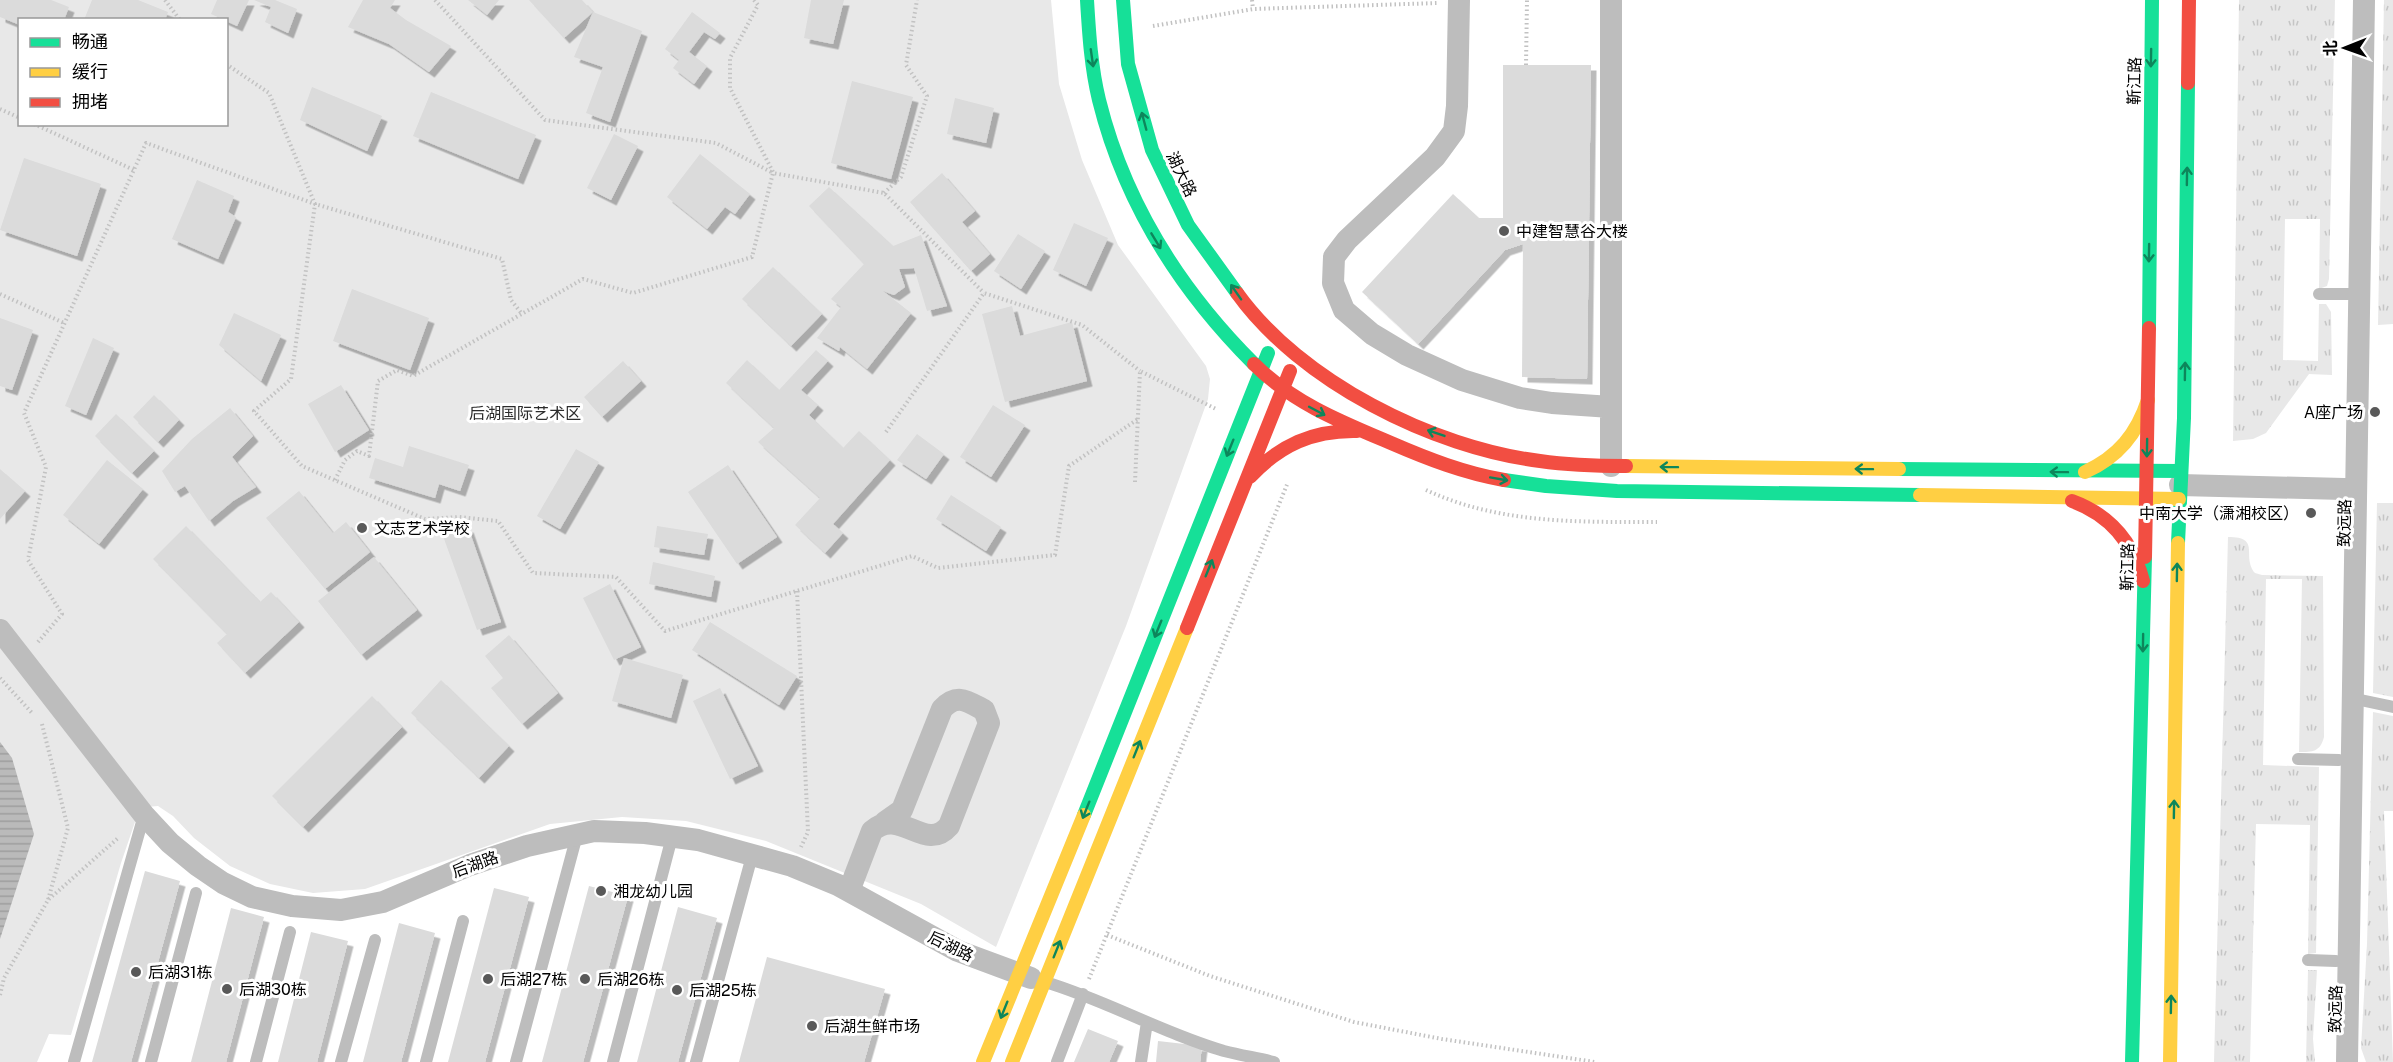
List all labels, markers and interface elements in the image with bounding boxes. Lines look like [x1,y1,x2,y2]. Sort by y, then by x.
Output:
legend [18,18,228,126]
north arrow [2315,18,2375,78]
text: 畅通 [72,31,108,52]
text: 北 [2321,40,2340,56]
one-way arrow [1087,48,1098,68]
one-way arrow [2145,48,2157,68]
street label: 靳江路 [2125,57,2144,105]
text: 缓行 [72,61,108,82]
text: 拥堵 [72,91,108,112]
one-way arrow [1138,112,1149,131]
street label: 湖大路 [1162,148,1201,200]
one-way arrow [2181,167,2193,187]
place label: 中建智慧谷大楼 [1516,222,1628,241]
marker: 中建智慧谷大楼 [1497,224,1511,238]
one-way arrow [1150,232,1162,249]
one-way arrow [2143,243,2155,263]
one-way arrow [1230,284,1242,300]
one-way arrow [2179,362,2190,382]
place label: A座广场 [2304,403,2363,422]
park label: 后湖国际艺术区 [469,404,581,423]
one-way arrow [1308,405,1325,417]
marker: A座广场 [2368,405,2382,419]
one-way arrow [1427,427,1446,438]
one-way arrow [1224,438,1235,457]
one-way arrow [2141,438,2153,458]
one-way arrow [1660,461,1680,472]
one-way arrow [1855,463,1875,475]
one-way arrow [2050,466,2070,478]
one-way arrow [1489,474,1509,485]
street label: 致远路 [2335,499,2354,547]
place label: 中南大学（潇湘校区） [2139,504,2299,523]
marker: 中南大学（潇湘校区） [2304,506,2318,520]
place label: 文志艺术学校 [374,519,470,538]
marker: 文志艺术学校 [355,521,369,535]
street label: 靳江路 [2118,543,2137,591]
one-way arrow [1205,559,1216,577]
one-way arrow [2171,562,2183,582]
one-way arrow [1152,619,1163,638]
one-way arrow [2137,633,2148,653]
one-way arrow [1132,740,1143,758]
one-way arrow [2168,799,2179,819]
one-way arrow [1080,801,1091,819]
street label: 后湖路 [449,847,501,882]
place label: 湘龙幼儿园 [613,882,693,901]
marker: 湘龙幼儿园 [594,884,608,898]
street label: 后湖路 [925,927,977,966]
one-way arrow [1052,941,1063,959]
place label: 后湖31栋 [148,963,213,982]
marker: 后湖31栋 [129,965,143,979]
place label: 后湖27栋 [500,970,567,989]
place label: 后湖26栋 [597,970,665,989]
marker: 后湖27栋 [481,972,495,986]
marker: 后湖26栋 [578,972,592,986]
place label: 后湖30栋 [239,980,307,999]
place label: 后湖25栋 [689,981,757,1000]
marker: 后湖30栋 [220,982,234,996]
marker: 后湖25栋 [670,983,684,997]
street label: 致远路 [2326,985,2345,1033]
one-way arrow [2165,994,2176,1014]
one-way arrow [998,1001,1009,1019]
place label: 后湖生鲜市场 [824,1017,920,1036]
marker: 后湖生鲜市场 [805,1019,819,1033]

